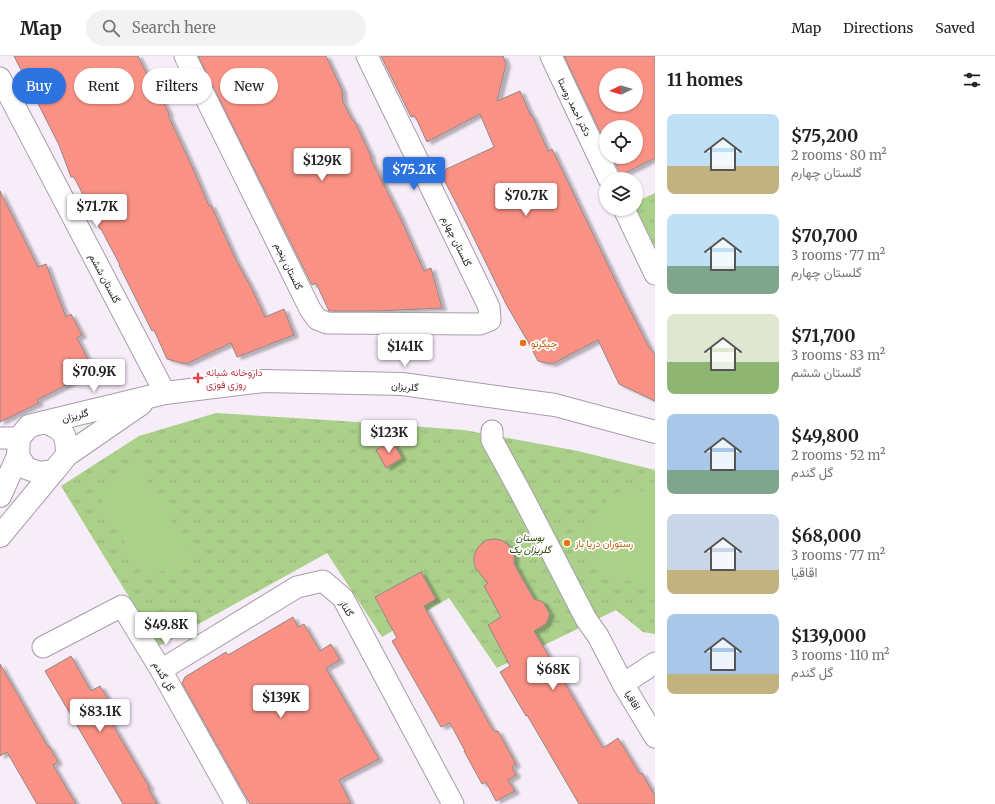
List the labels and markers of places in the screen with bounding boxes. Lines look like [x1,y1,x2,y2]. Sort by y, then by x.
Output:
pin: $129K [294,148,350,182]
pin: $75.2K [381,157,447,191]
pin: $70.7K [493,183,559,217]
pin: $71.7K [64,194,130,228]
pin: $141K [377,334,433,368]
place label: جیگرتو [531,337,557,350]
marker: جیگرتو [518,338,528,348]
pin: $70.9K [61,359,127,393]
place label: داروخانه شبانه روزی فوزی [206,366,263,391]
marker: داروخانه شبانه روزی فوزی [193,373,203,383]
pin: $123K [361,420,417,454]
place label: رستوران دریا باز [574,537,633,550]
marker: رستوران دریا باز [562,538,572,548]
pin: $49.8K [133,612,199,646]
pin: $68K [529,657,577,691]
pin: $139K [253,685,309,719]
pin: $83.1K [67,699,133,733]

